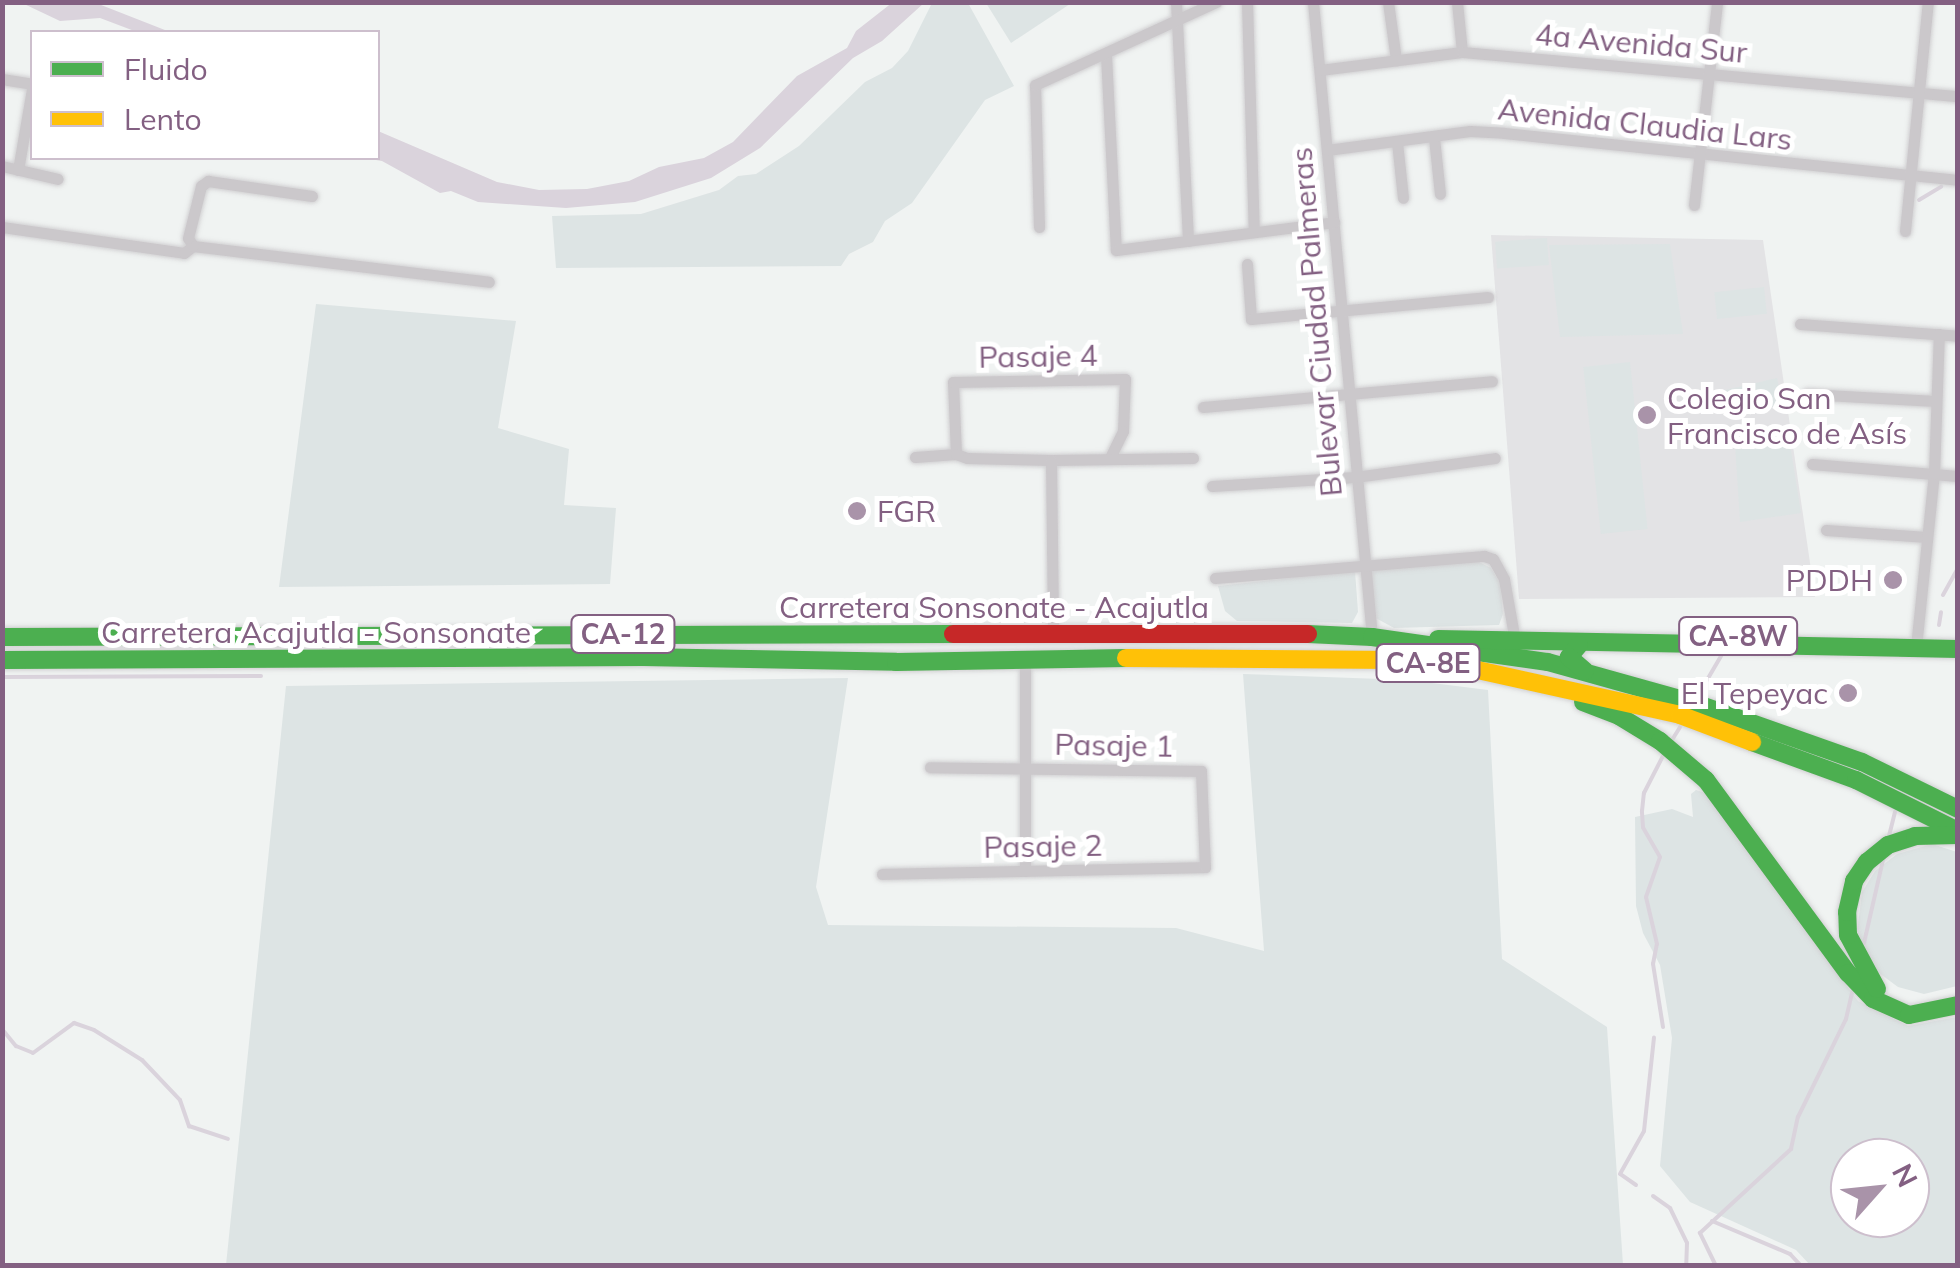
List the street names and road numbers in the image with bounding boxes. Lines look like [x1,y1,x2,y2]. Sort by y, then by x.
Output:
street label: 4a Avenida Sur [1534,16,1748,70]
street label: Avenida Claudia Lars [1496,91,1794,157]
street label: Bulevar Ciudad Palmeras [1283,146,1349,498]
street label: Pasaje 4 [978,337,1098,375]
street label: Carretera Sonsonate - Acajutla [779,589,1209,625]
road number: CA-12 [568,611,678,657]
road number: CA-8W [1678,613,1798,659]
street label: Carretera Acajutla - Sonsonate [101,614,531,650]
road number: CA-8E [1376,640,1480,686]
street label: Pasaje 1 [1054,726,1174,764]
street label: Pasaje 2 [983,827,1103,865]

